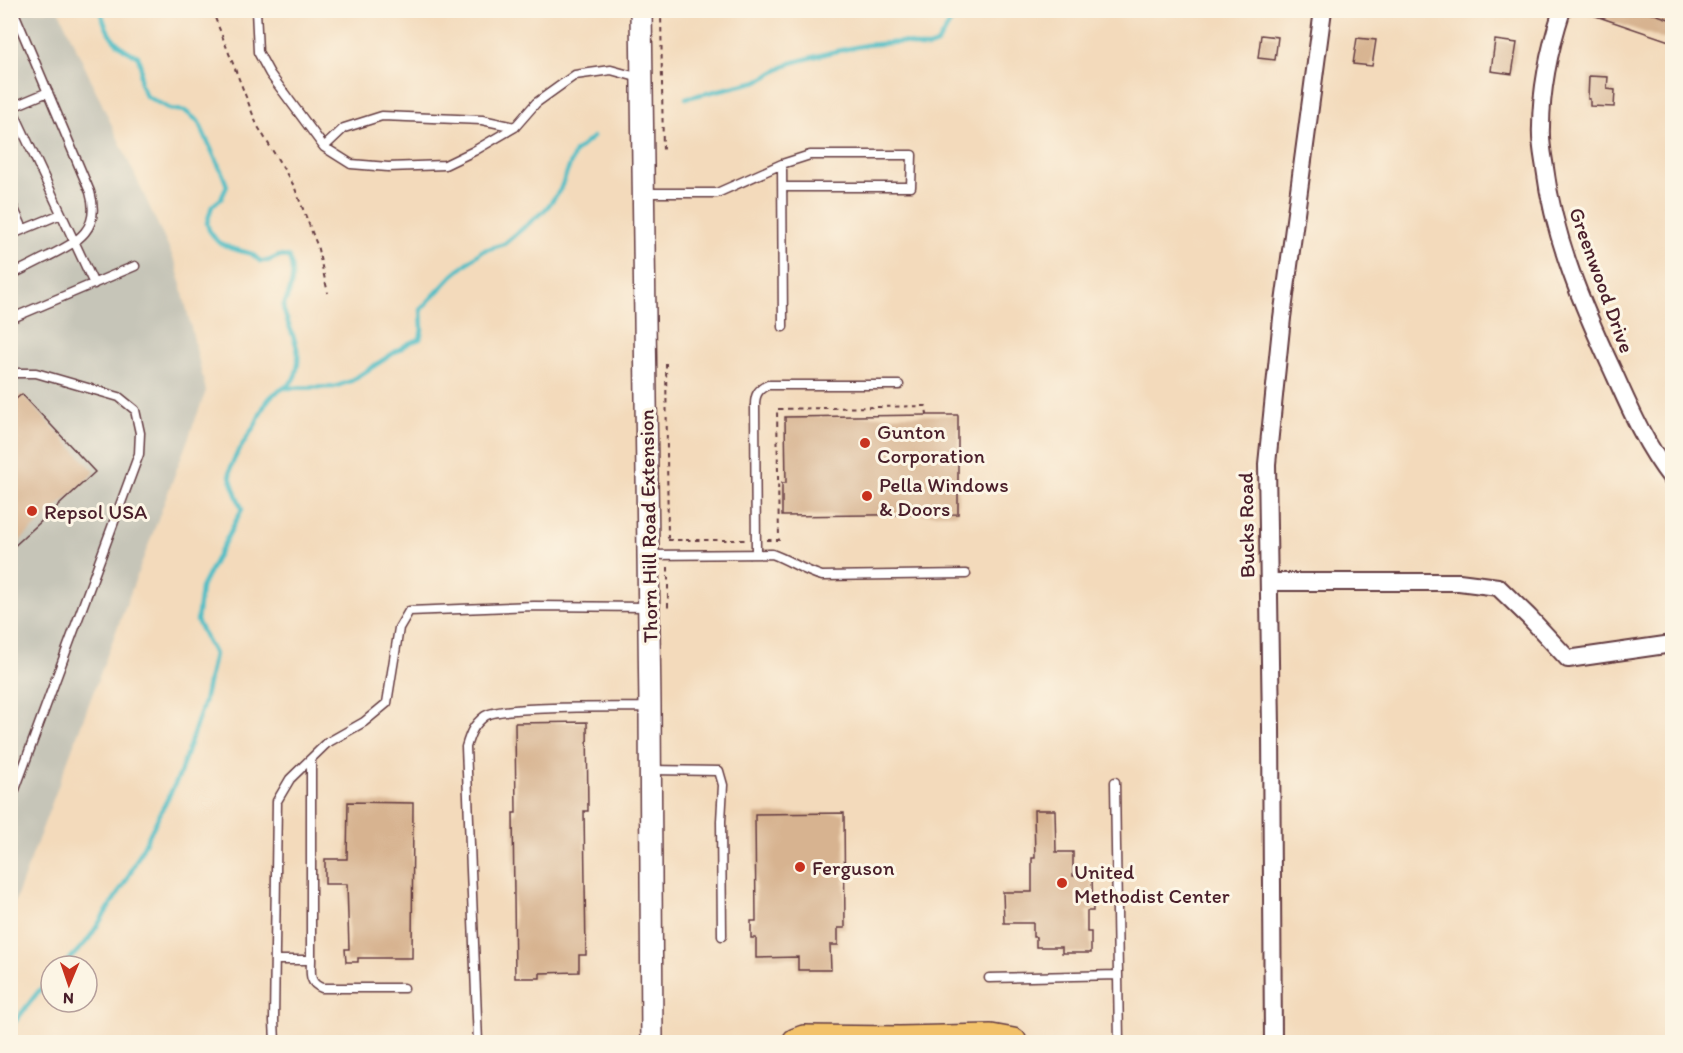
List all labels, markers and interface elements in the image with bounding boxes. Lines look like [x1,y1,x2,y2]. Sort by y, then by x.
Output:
street label: Greenwood Drive [1564,204,1640,356]
street label: Thorn Hill Road Extension [633,409,663,643]
place label: Gunton Corporation [877,419,985,468]
marker: Gunton Corporation [858,436,872,450]
street label: Bucks Road [1233,471,1259,578]
place label: Pella Windows & Doors [879,472,1009,521]
marker: Pella Windows & Doors [860,489,874,503]
place label: Repsol USA [44,499,148,524]
marker: Repsol USA [25,504,39,518]
place label: Ferguson [812,855,895,880]
place label: United Methodist Center [1074,859,1230,908]
marker: Ferguson [793,860,807,874]
marker: United Methodist Center [1055,876,1069,890]
north arrow [39,954,99,1014]
text: N [63,989,74,1008]

